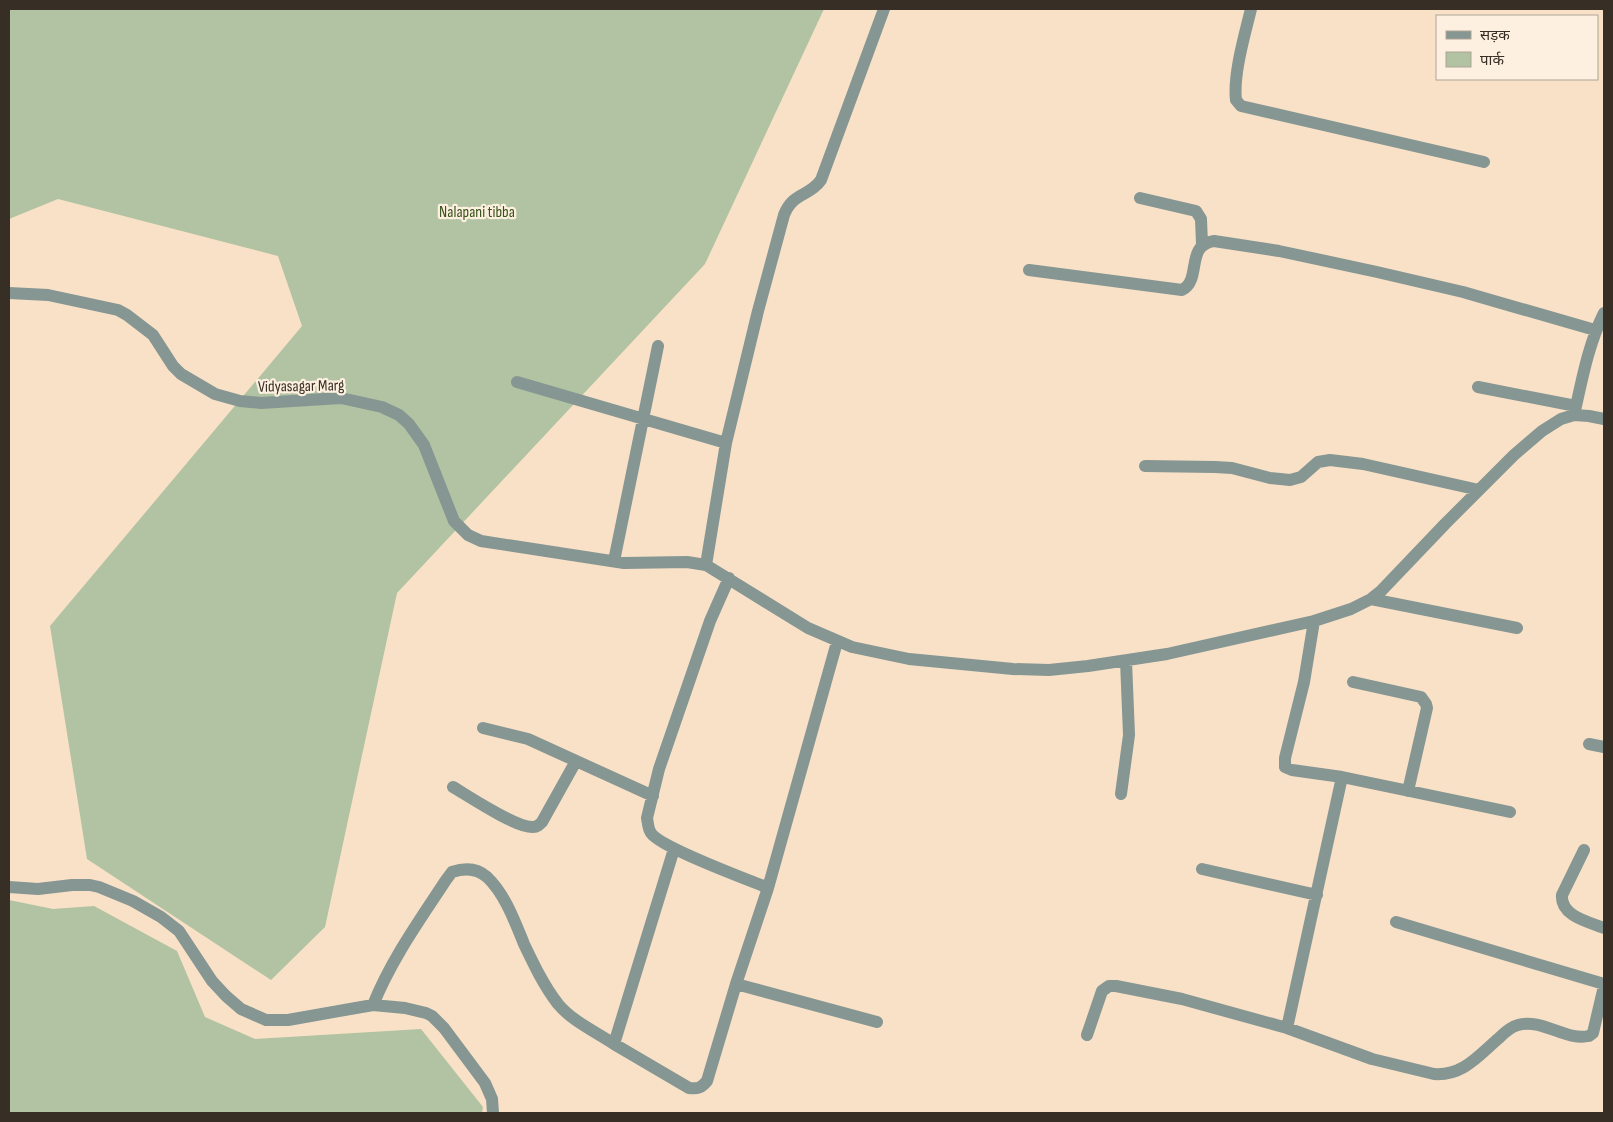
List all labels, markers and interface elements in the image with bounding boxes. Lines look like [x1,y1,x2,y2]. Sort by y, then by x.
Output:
legend [1436,15,1598,80]
text: सड़क [1480,26,1510,45]
text: पार्क [1480,51,1504,70]
park label: Nalapani tibba [439,203,515,222]
street label: Vidyasagar Marg [258,376,344,397]

